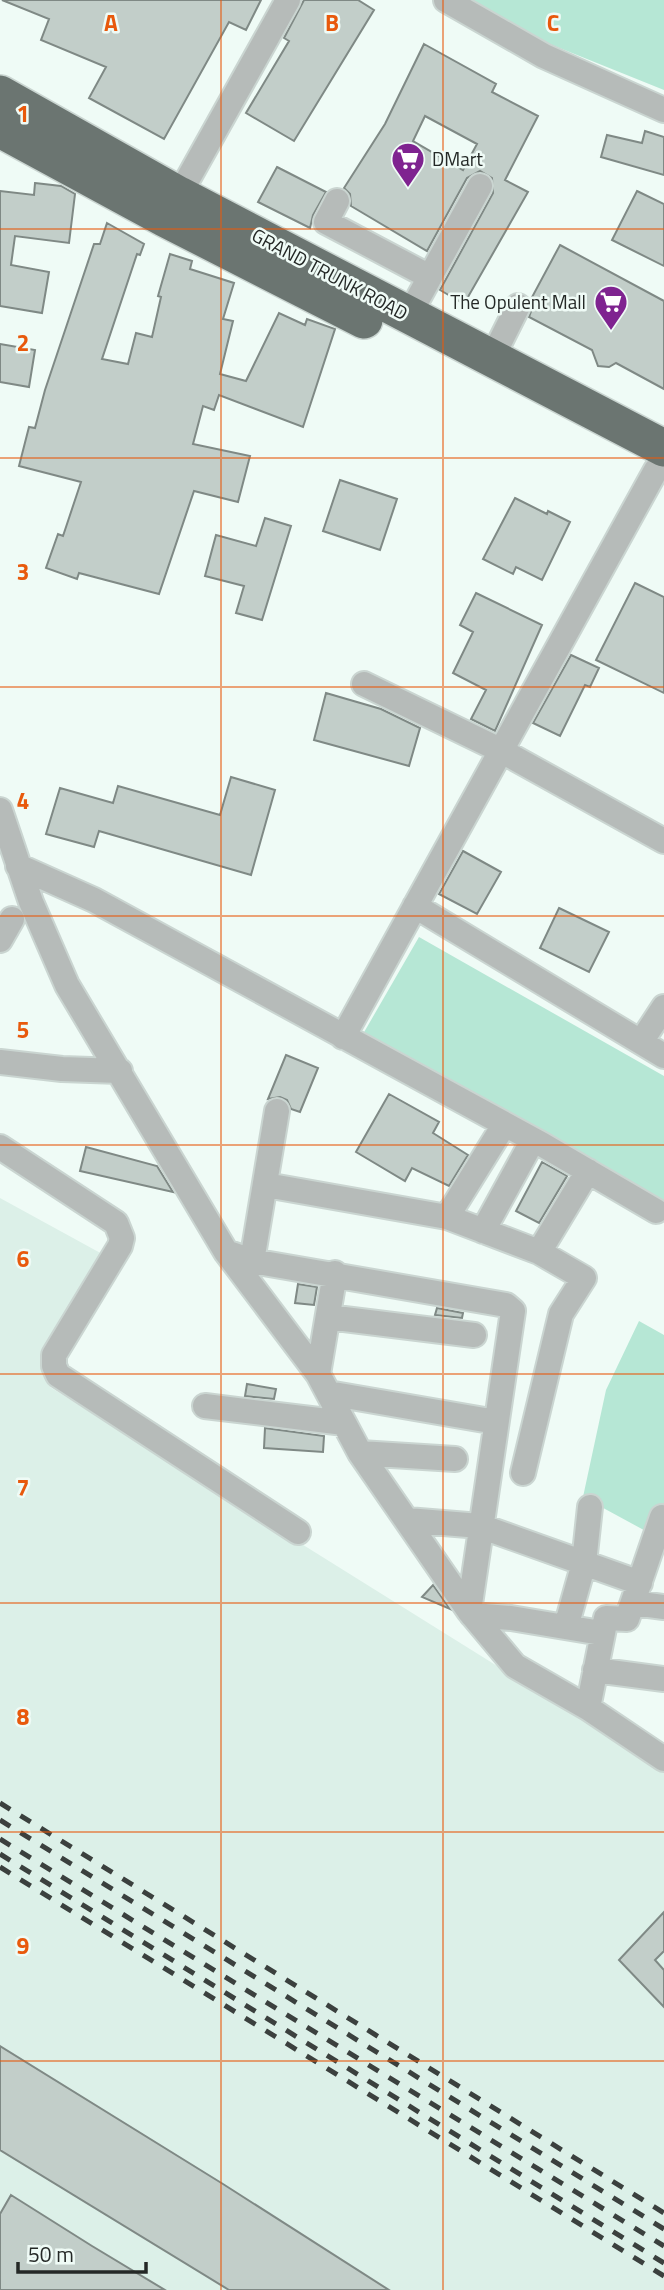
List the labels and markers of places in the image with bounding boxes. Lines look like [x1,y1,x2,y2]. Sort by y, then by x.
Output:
supermarket icon: DMart [389,140,427,189]
place label: DMart [432,144,483,173]
supermarket icon: The Opulent Mall [592,283,630,332]
place label: The Opulent Mall [450,287,586,316]

